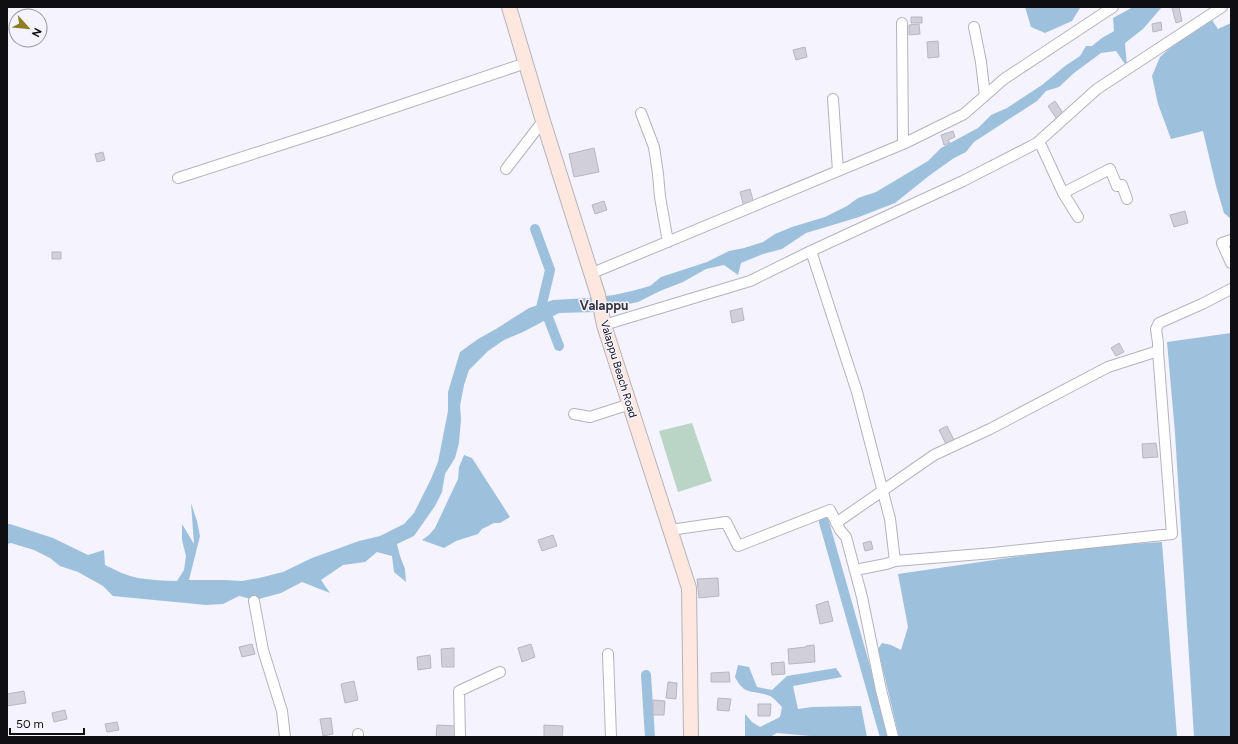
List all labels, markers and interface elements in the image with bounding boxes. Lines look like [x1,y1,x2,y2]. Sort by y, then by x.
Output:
north arrow [8,8,48,48]
text: N [29,26,44,39]
district label: Valappu [580,298,628,313]
street label: Valappu Beach Road [598,319,640,419]
scale bar [10,710,84,736]
text: 50 m [16,717,44,731]

